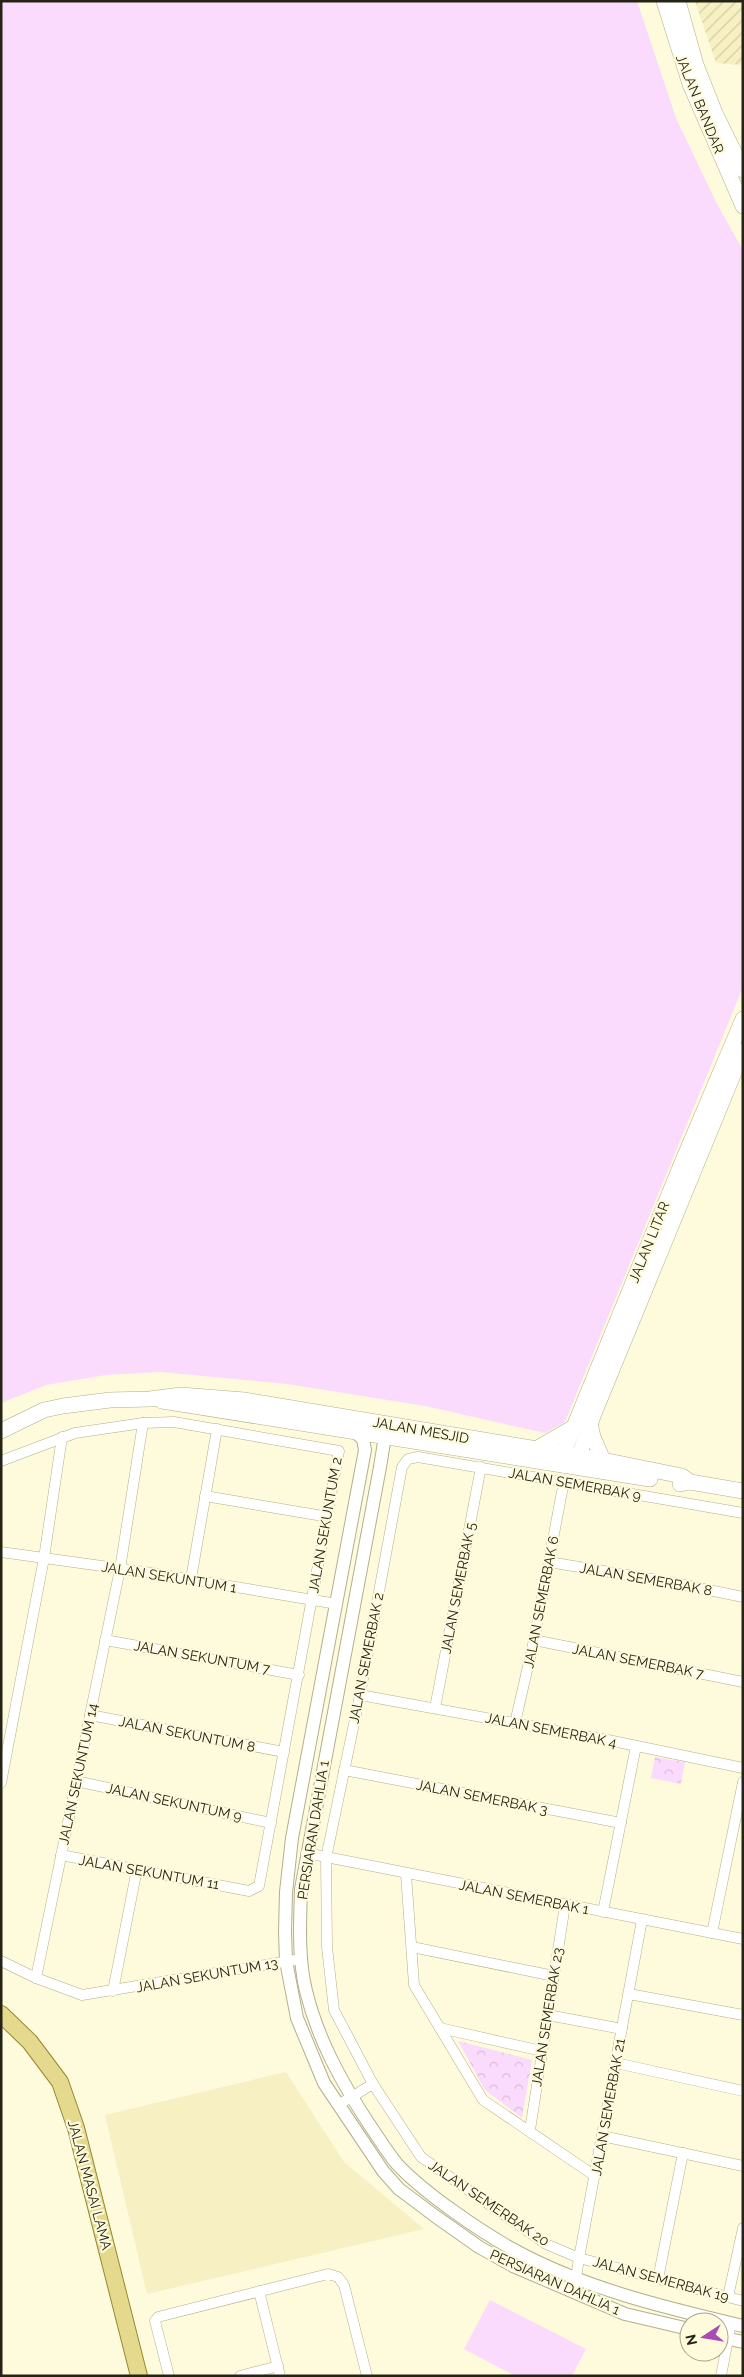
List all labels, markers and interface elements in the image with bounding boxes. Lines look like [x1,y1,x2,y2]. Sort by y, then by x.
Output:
street label: JALAN BANDAR [673,52,727,156]
street label: JALAN LITAR [626,1199,672,1285]
street label: JALAN MESJID [372,1414,470,1446]
street label: JALAN SEKUNTUM 2 [305,1456,345,1594]
street label: JALAN SEMERBAK 9 [508,1464,642,1504]
street label: JALAN SEMERBAK 5 [437,1521,479,1655]
street label: JALAN SEMERBAK 6 [520,1535,562,1669]
street label: JALAN SEKUNTUM 1 [100,1558,238,1596]
street label: JALAN SEMERBAK 8 [579,1559,713,1599]
street label: JALAN SEMERBAK 2 [345,1591,387,1725]
street label: JALAN SEKUNTUM 7 [133,1637,272,1677]
street label: JALAN SEMERBAK 7 [571,1640,706,1682]
street label: JALAN SEKUNTUM 14 [55,1702,101,1846]
street label: JALAN SEMERBAK 4 [484,1709,618,1751]
street label: JALAN SEKUNTUM 8 [117,1713,257,1755]
street label: PERSIARAN DAHLIA 1 [294,1759,332,1901]
street label: JALAN SEMERBAK 3 [415,1776,549,1818]
street label: JALAN SEKUNTUM 9 [105,1780,243,1824]
street label: JALAN SEKUNTUM 11 [78,1852,220,1892]
street label: JALAN SEMERBAK 1 [458,1877,590,1917]
street label: JALAN SEMERBAK 23 [528,1946,566,2088]
street label: JALAN SEKUNTUM 13 [135,1955,279,1995]
street label: JALAN SEMERBAK 21 [588,2037,628,2177]
street label: JALAN MASAI LAMA [65,2118,115,2252]
street label: JALAN SEMERBAK 20 [426,2157,552,2249]
street label: PERSIARAN DAHLIA 1 [488,2246,622,2318]
street label: JALAN SEMERBAK 19 [591,2253,731,2305]
north arrow [679,2312,729,2362]
text: N [682,2333,700,2347]

